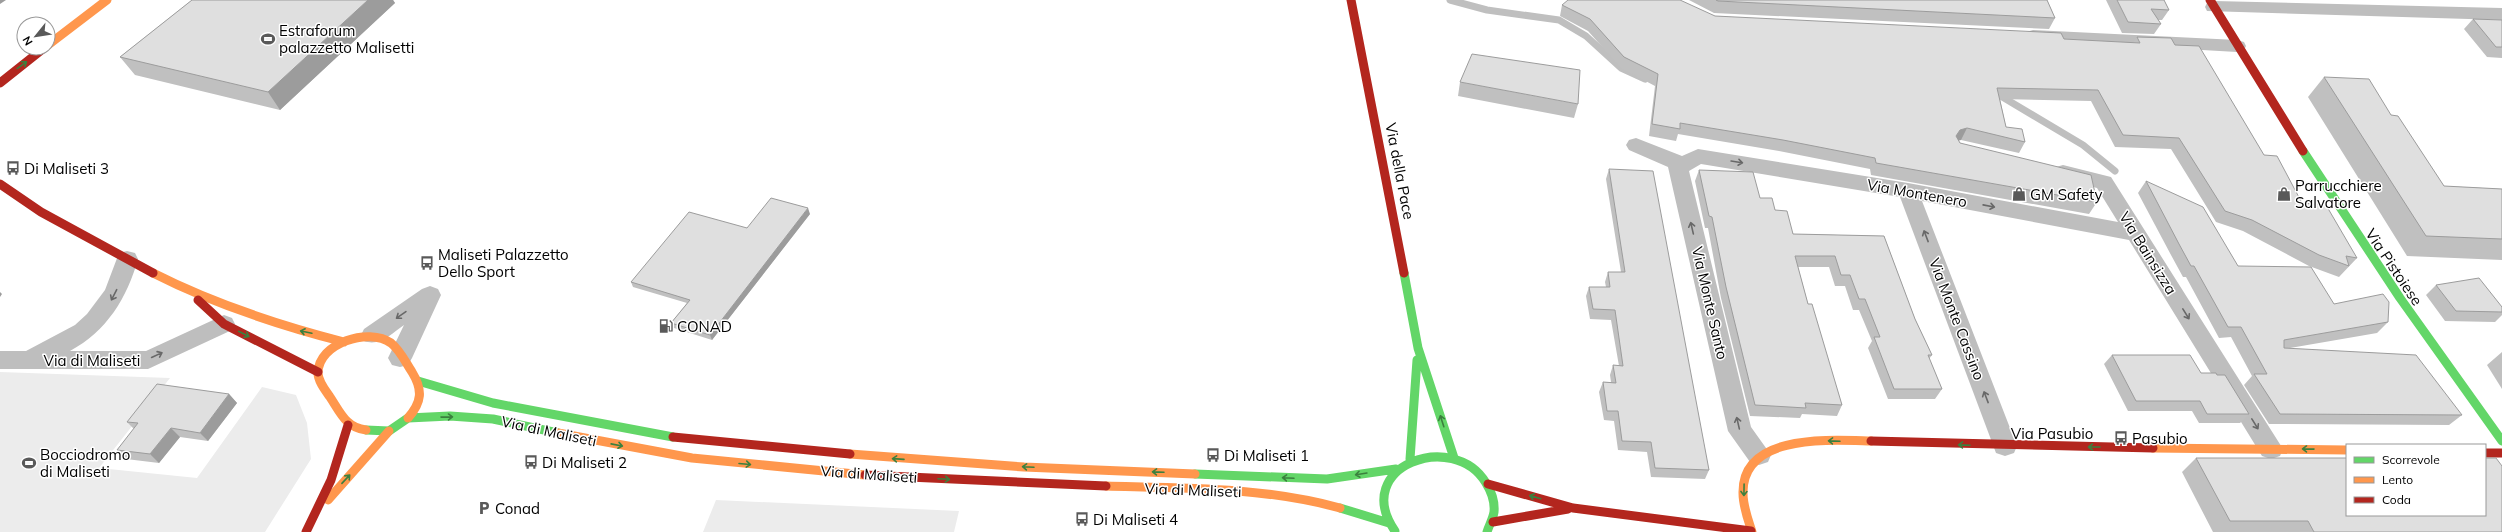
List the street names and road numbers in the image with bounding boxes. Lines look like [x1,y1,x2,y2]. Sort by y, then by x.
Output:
street label: Via della Pace [1381,121,1419,221]
street label: Via Montenero [1865,175,1969,211]
street label: Via Bainsizza [2115,208,2181,298]
street label: Via Pistoiese [2361,225,2427,309]
street label: Via Monte Santo [1688,245,1732,361]
street label: Via Monte Cassino [1925,255,1989,383]
street label: Via di Maliseti [44,351,140,370]
street label: Via di Maliseti [500,412,598,450]
street label: Via Pasubio [2011,424,2093,443]
street label: Via di Maliseti [820,461,918,487]
street label: Via di Maliseti [1144,479,1242,501]

